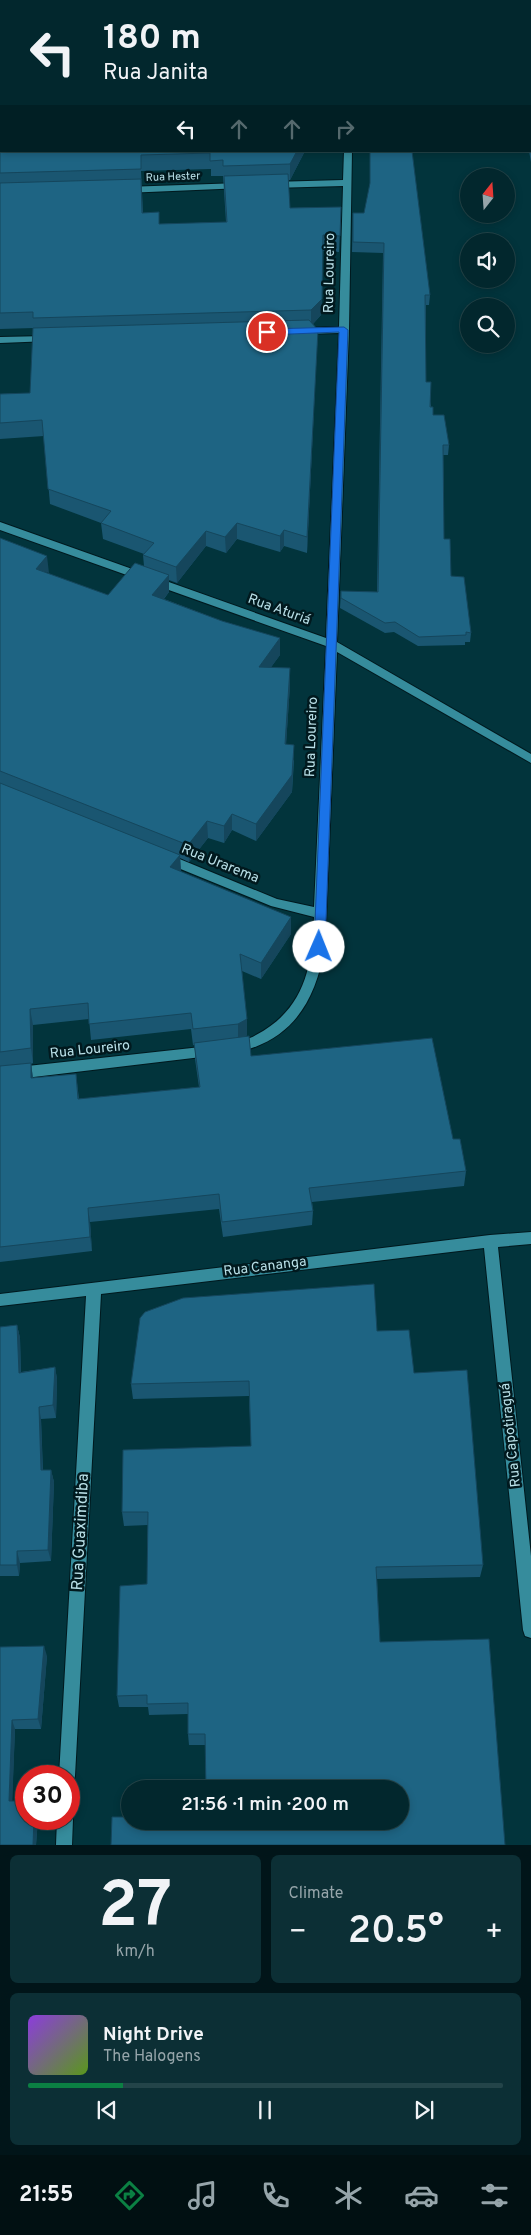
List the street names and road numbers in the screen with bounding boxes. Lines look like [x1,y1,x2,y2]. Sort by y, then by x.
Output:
street label: Rua Hester [145,169,201,185]
street label: Rua Loureiro [321,232,339,313]
street label: Rua Aturiá [245,591,313,629]
street label: Rua Loureiro [302,696,322,777]
street label: Rua Urarema [179,841,261,887]
street label: Rua Loureiro [49,1037,131,1063]
street label: Rua Cananga [223,1253,307,1281]
street label: Rua Capotiraguá [497,1382,525,1488]
street label: Rua Guaximdiba [68,1473,94,1591]

